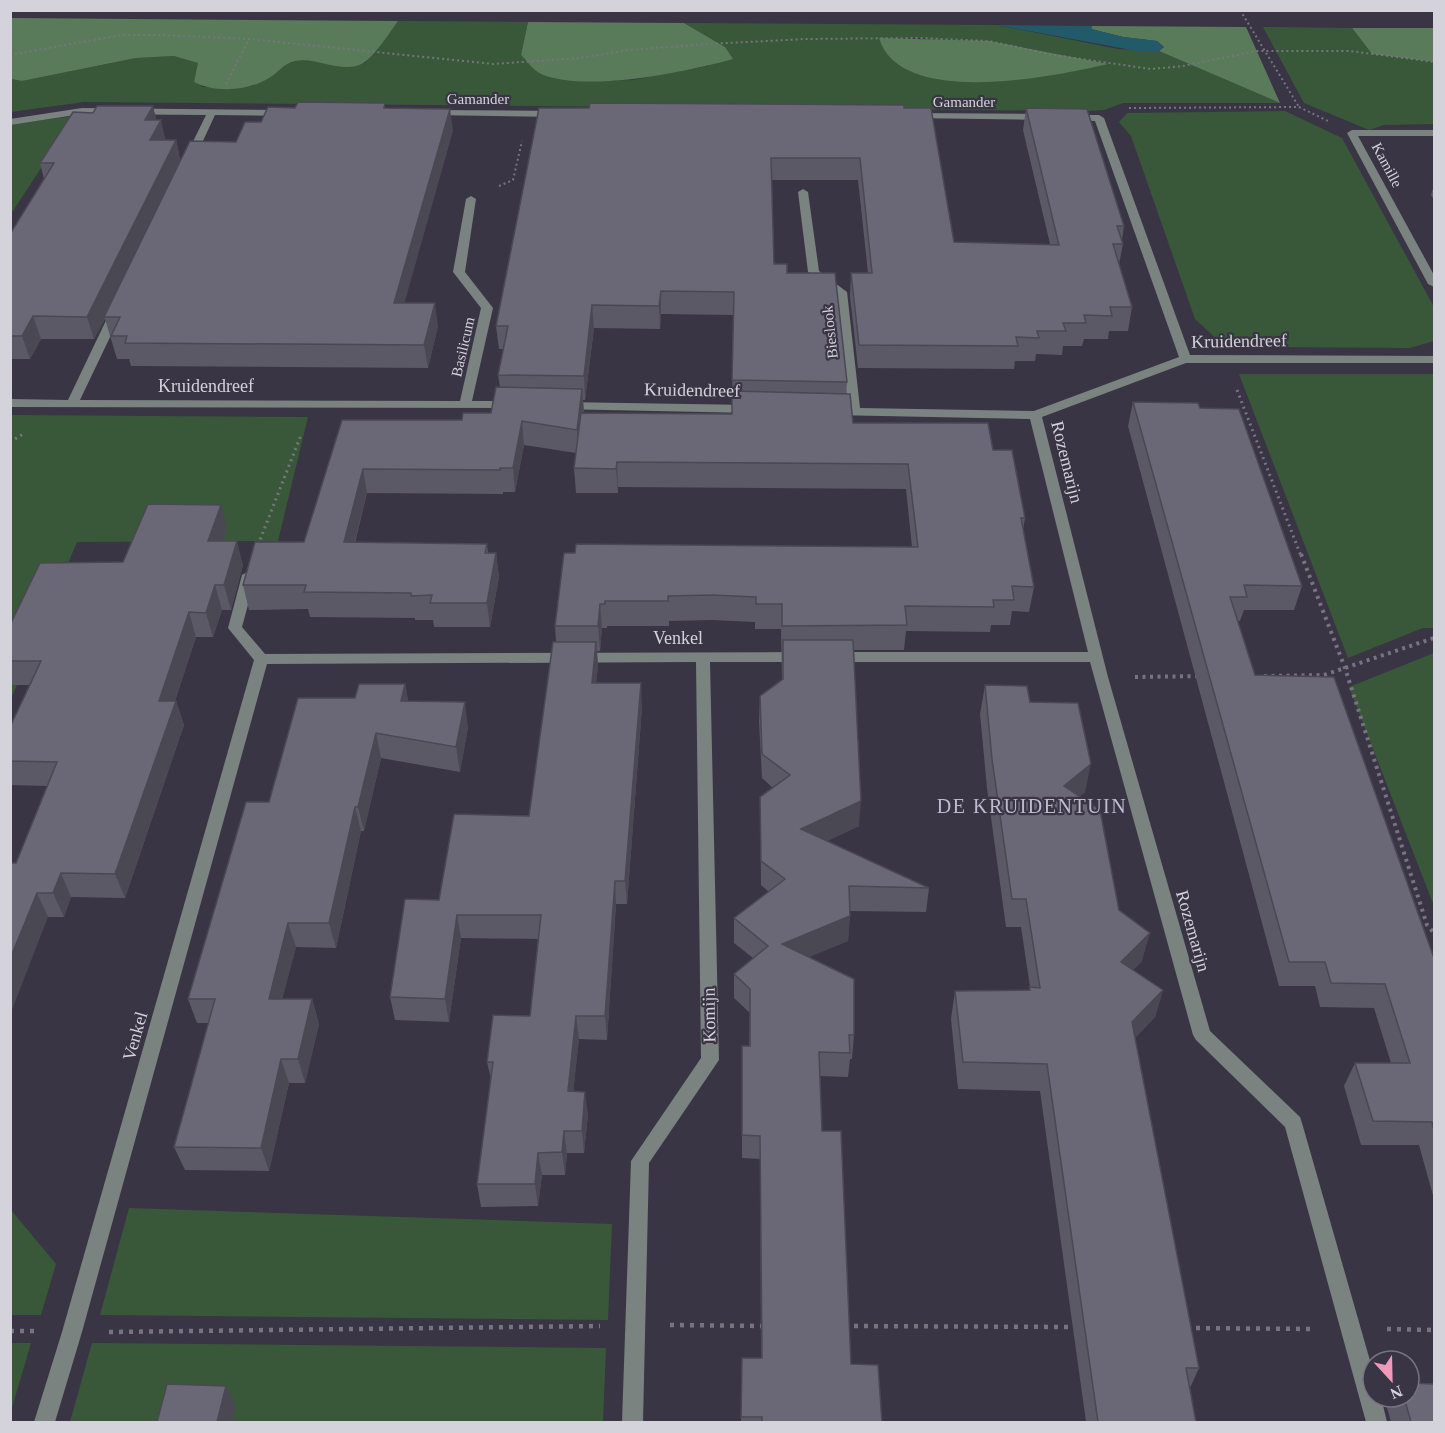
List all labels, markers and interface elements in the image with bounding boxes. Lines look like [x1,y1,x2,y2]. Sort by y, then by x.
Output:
street label: Gamander [447,91,509,107]
street label: Gamander [933,94,995,110]
street label: Kamille [1369,140,1406,190]
street label: Bieslook [819,304,841,359]
street label: Basilicum [448,315,478,378]
street label: Kruidendreef [1191,330,1287,352]
street label: Kruidendreef [158,376,254,396]
street label: Kruidendreef [644,379,740,401]
street label: Rozemarijn [1047,419,1087,505]
street label: Venkel [653,628,703,648]
district label: DE KRUIDENTUIN [937,795,1127,817]
street label: Rozemarijn [1172,888,1214,974]
street label: Komijn [699,987,719,1043]
street label: Venkel [118,1009,152,1063]
north arrow [1361,1349,1421,1409]
text: N [1387,1382,1405,1403]

